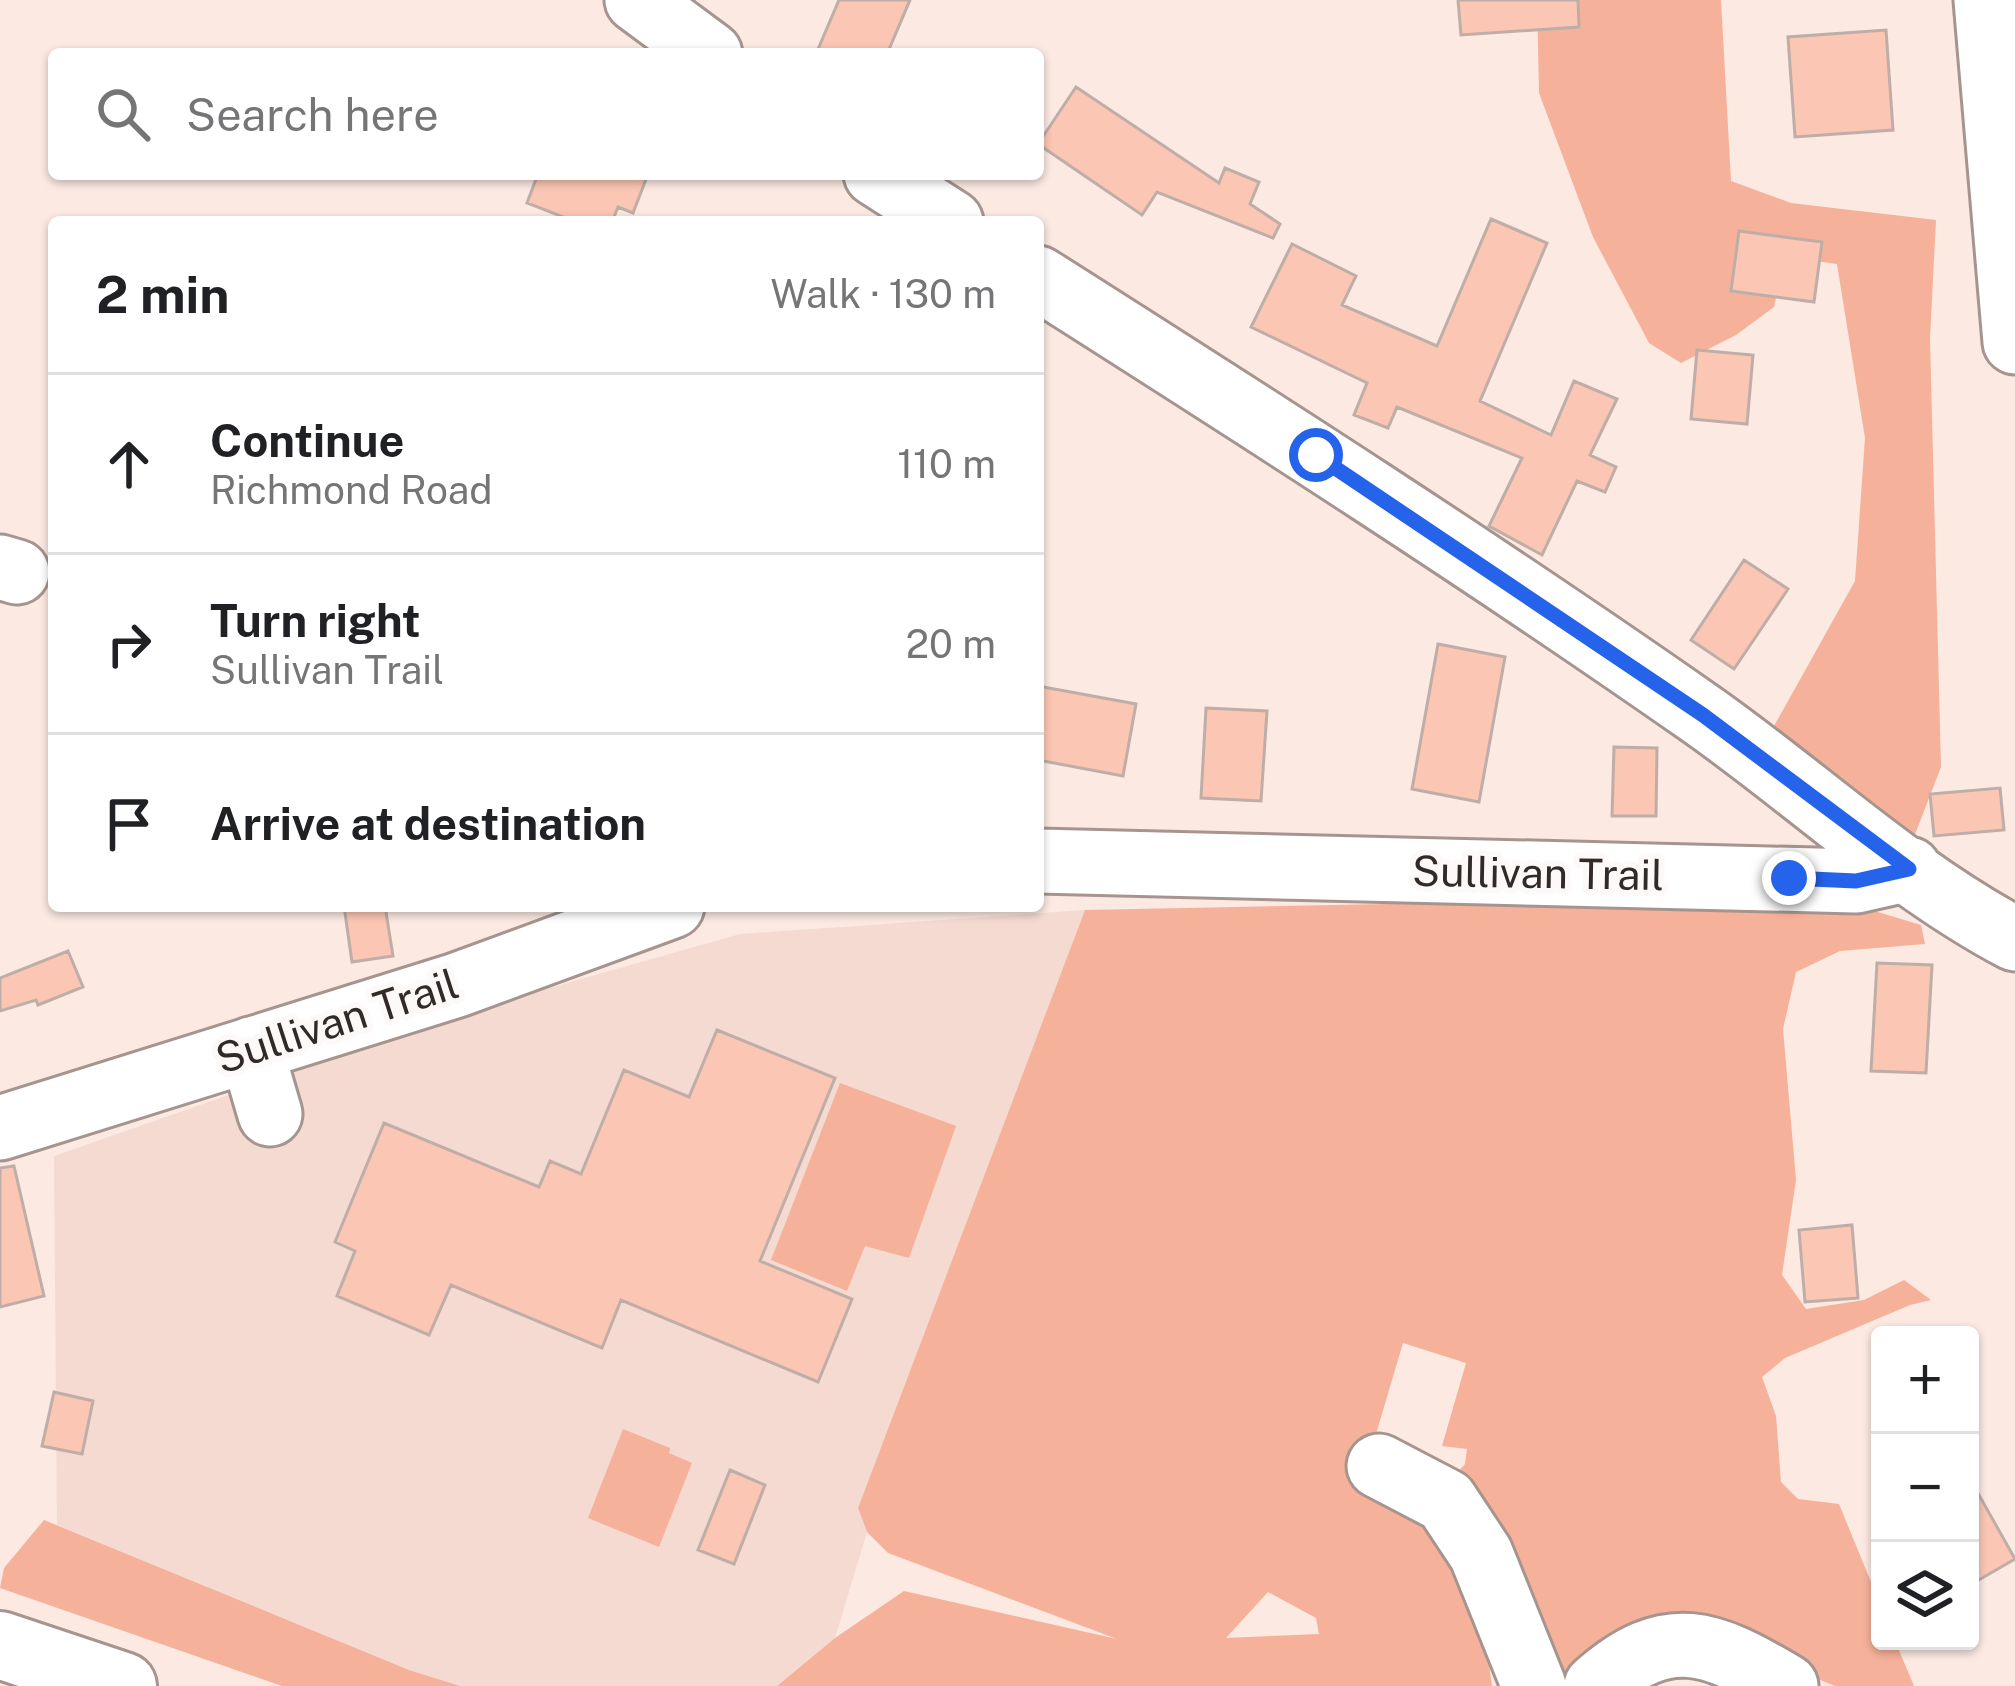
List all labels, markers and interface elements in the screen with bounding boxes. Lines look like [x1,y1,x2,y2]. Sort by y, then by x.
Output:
search box [48,48,1044,180]
icon: search [90,81,156,147]
text: Search here [186,88,439,141]
text: 2 min [96,265,230,324]
text: Walk · 130 m [771,271,996,317]
text: Continue [210,414,404,467]
route start [1289,428,1343,482]
icon: ahead [96,431,162,497]
text: 110 m [897,441,996,487]
text: Richmond Road [210,467,493,513]
text: Turn right [210,594,421,647]
icon: right [96,611,162,677]
text: 20 m [906,621,996,667]
text: Sullivan Trail [210,647,444,693]
icon: arrive [96,791,162,857]
text: Arrive at destination [210,797,646,850]
street label: Sullivan Trail [1412,846,1664,899]
route end [1762,851,1816,905]
street label: Sullivan Trail [209,958,464,1083]
map controls [1871,1326,1979,1650]
button: + [1871,1326,1979,1434]
button: − [1871,1434,1979,1542]
button: layers [1871,1542,1979,1650]

